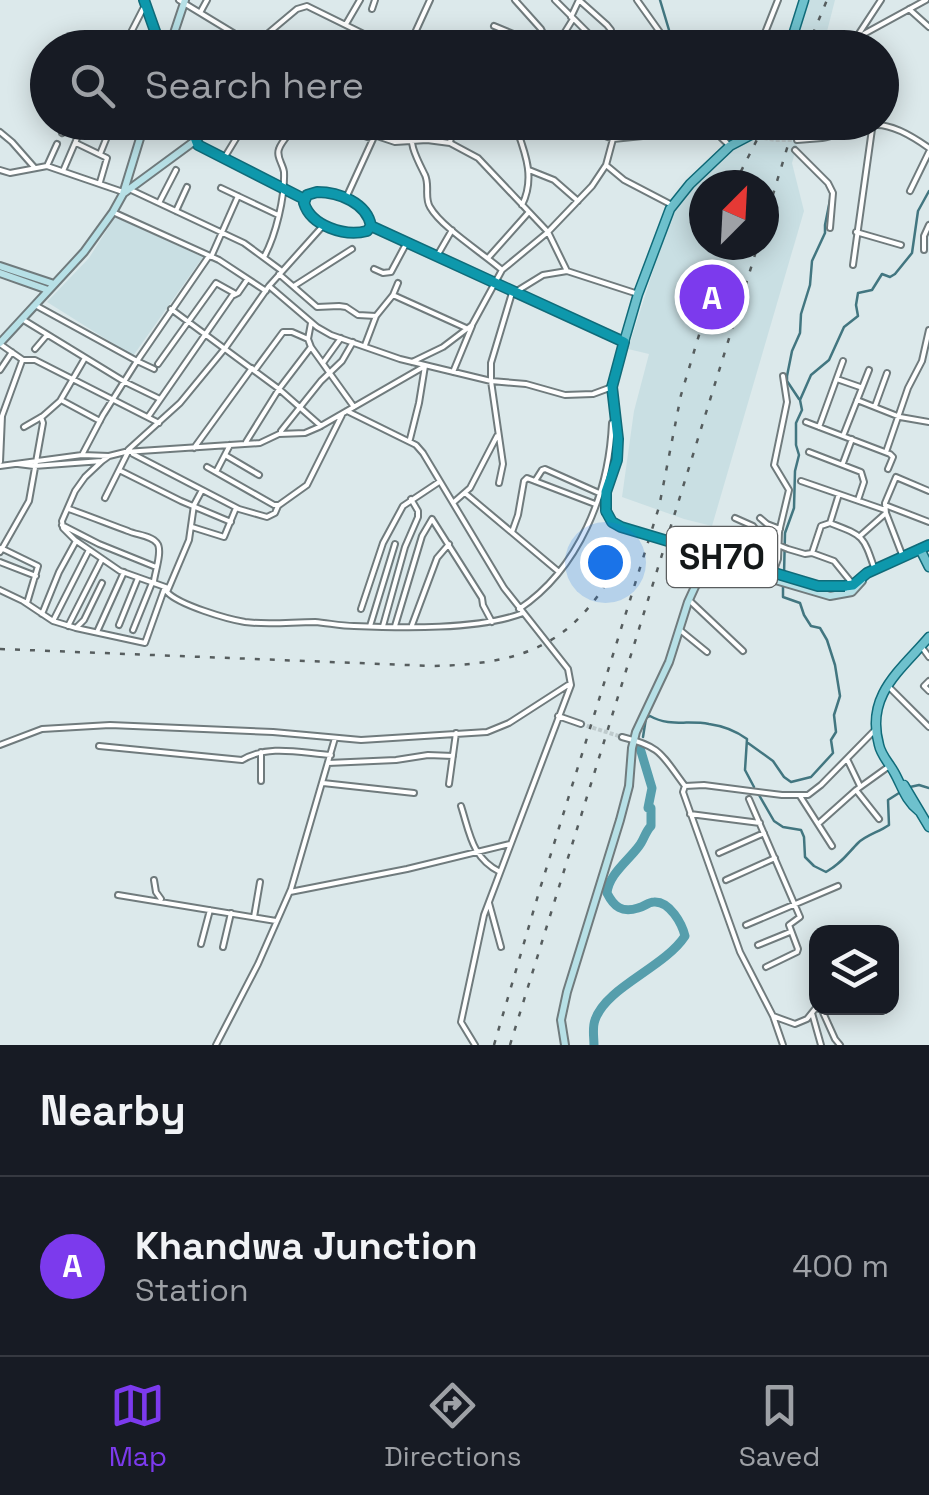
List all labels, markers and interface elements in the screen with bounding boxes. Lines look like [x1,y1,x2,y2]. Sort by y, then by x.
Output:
search box [30,30,899,140]
icon: search [65,58,120,113]
text: Search here [145,61,364,109]
north arrow [689,170,779,260]
pin: A [680,260,744,334]
road number: SH70 [667,527,777,587]
your location [580,537,631,588]
map controls [809,925,899,1015]
button: layers [809,925,899,1015]
text: Nearby [40,1084,186,1137]
text: Khandwa Junction [135,1222,478,1270]
text: A [62,1246,83,1286]
text: 400 m [792,1246,889,1286]
text: Station [135,1270,249,1310]
tab: Map [109,1378,167,1474]
tab: Directions [384,1378,521,1474]
tab: Saved [739,1378,820,1474]

